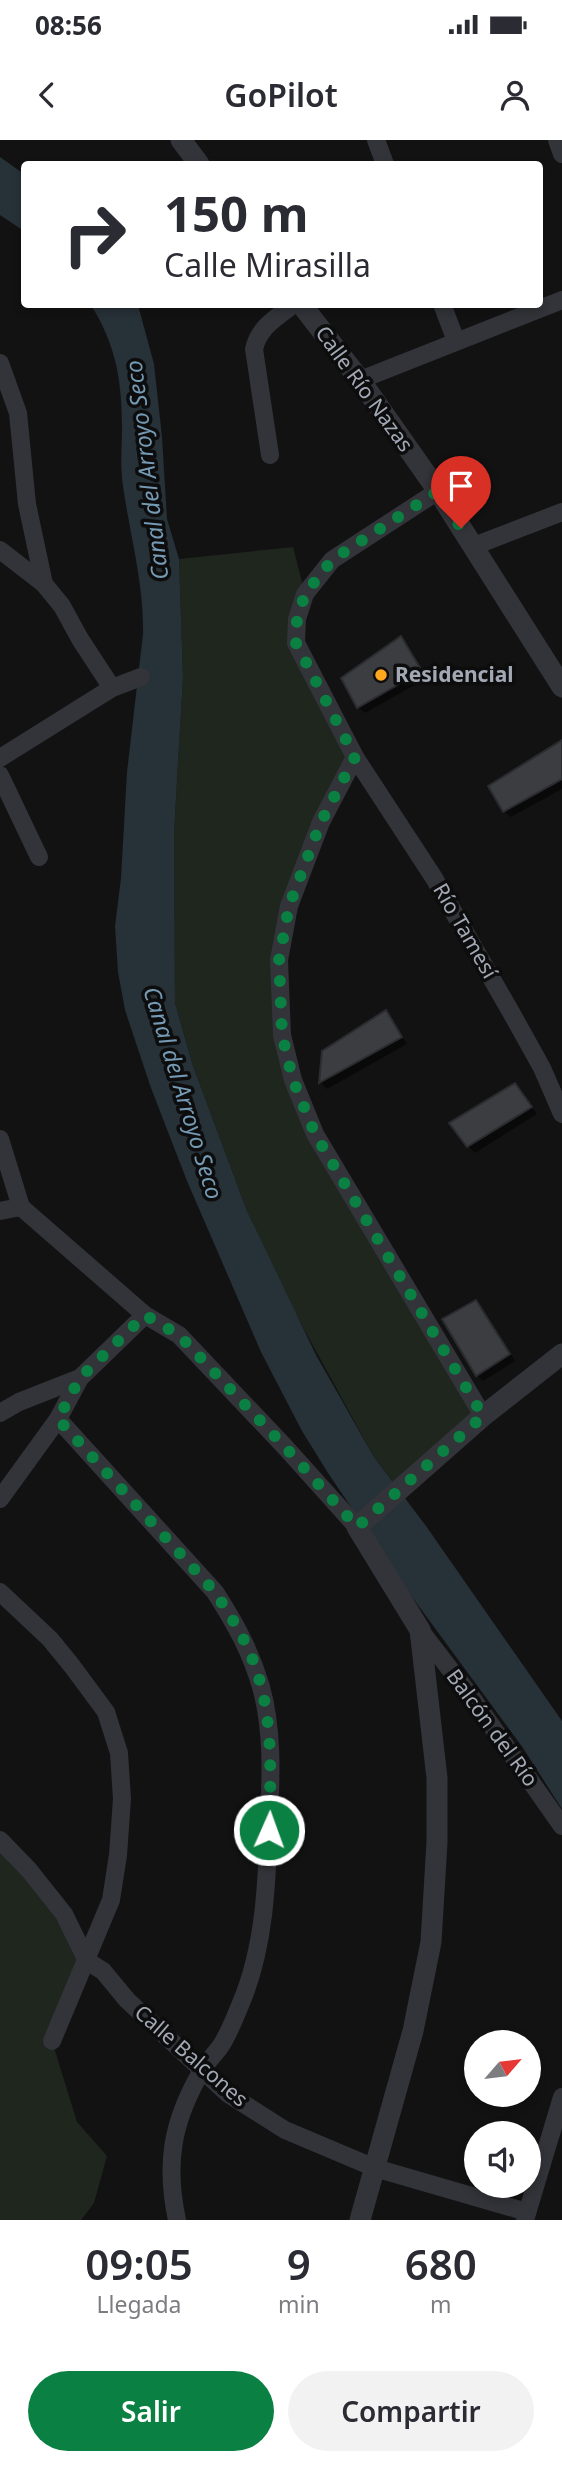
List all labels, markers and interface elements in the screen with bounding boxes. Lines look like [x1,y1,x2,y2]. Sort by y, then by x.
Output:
text: 08:56 [35,7,102,43]
text: GoPilot [224,73,338,116]
icon: back [28,76,66,114]
icon: person [496,76,534,114]
text: 150 m [164,180,309,246]
icon: right [49,189,140,280]
text: Calle Mirasilla [164,243,371,286]
street label: Calle Río Nazas [310,320,420,457]
water label: Canal del Arroyo Seco [117,359,175,582]
pin [431,456,491,528]
icon: arrive [442,467,480,505]
place label: Residencial [395,660,514,688]
marker: Residencial [373,667,389,683]
street label: Río Tamesí [427,878,505,984]
water label: Canal del Arroyo Seco [136,982,232,1203]
street label: Balcón del Río [441,1663,545,1792]
position arrow [232,1793,306,1867]
street label: Calle Balcones [129,1998,254,2112]
north arrow [464,2030,541,2107]
map controls [464,2030,541,2198]
button: sound [464,2121,541,2198]
text: 09:05 [85,2235,193,2292]
text: 9 [287,2235,311,2292]
text: 680 [405,2235,477,2292]
text: Llegada [96,2288,182,2320]
text: min [278,2288,320,2320]
text: m [430,2288,452,2320]
button: Salir [28,2371,274,2451]
button: Compartir [288,2371,534,2451]

